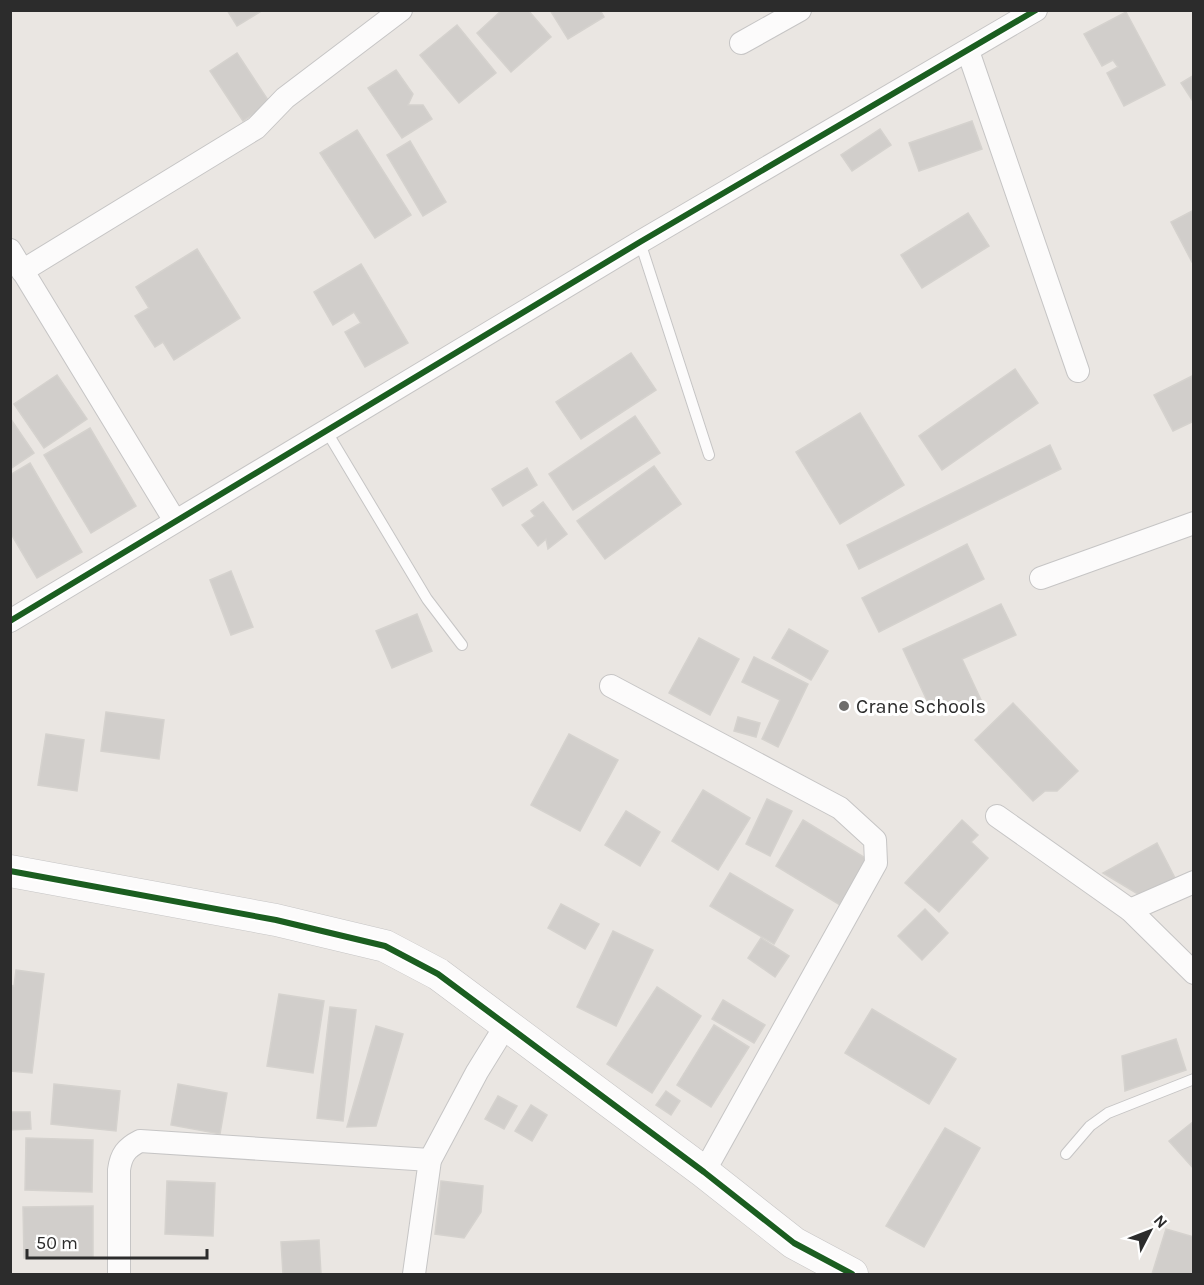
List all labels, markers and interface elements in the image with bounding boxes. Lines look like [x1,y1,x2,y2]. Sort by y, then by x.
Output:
place label: Crane Schools [856,695,986,718]
marker: Crane Schools [837,699,851,713]
north arrow [1120,1201,1180,1261]
text: N [1150,1211,1172,1232]
scale bar [27,1222,207,1260]
text: 50 m [36,1232,78,1254]

